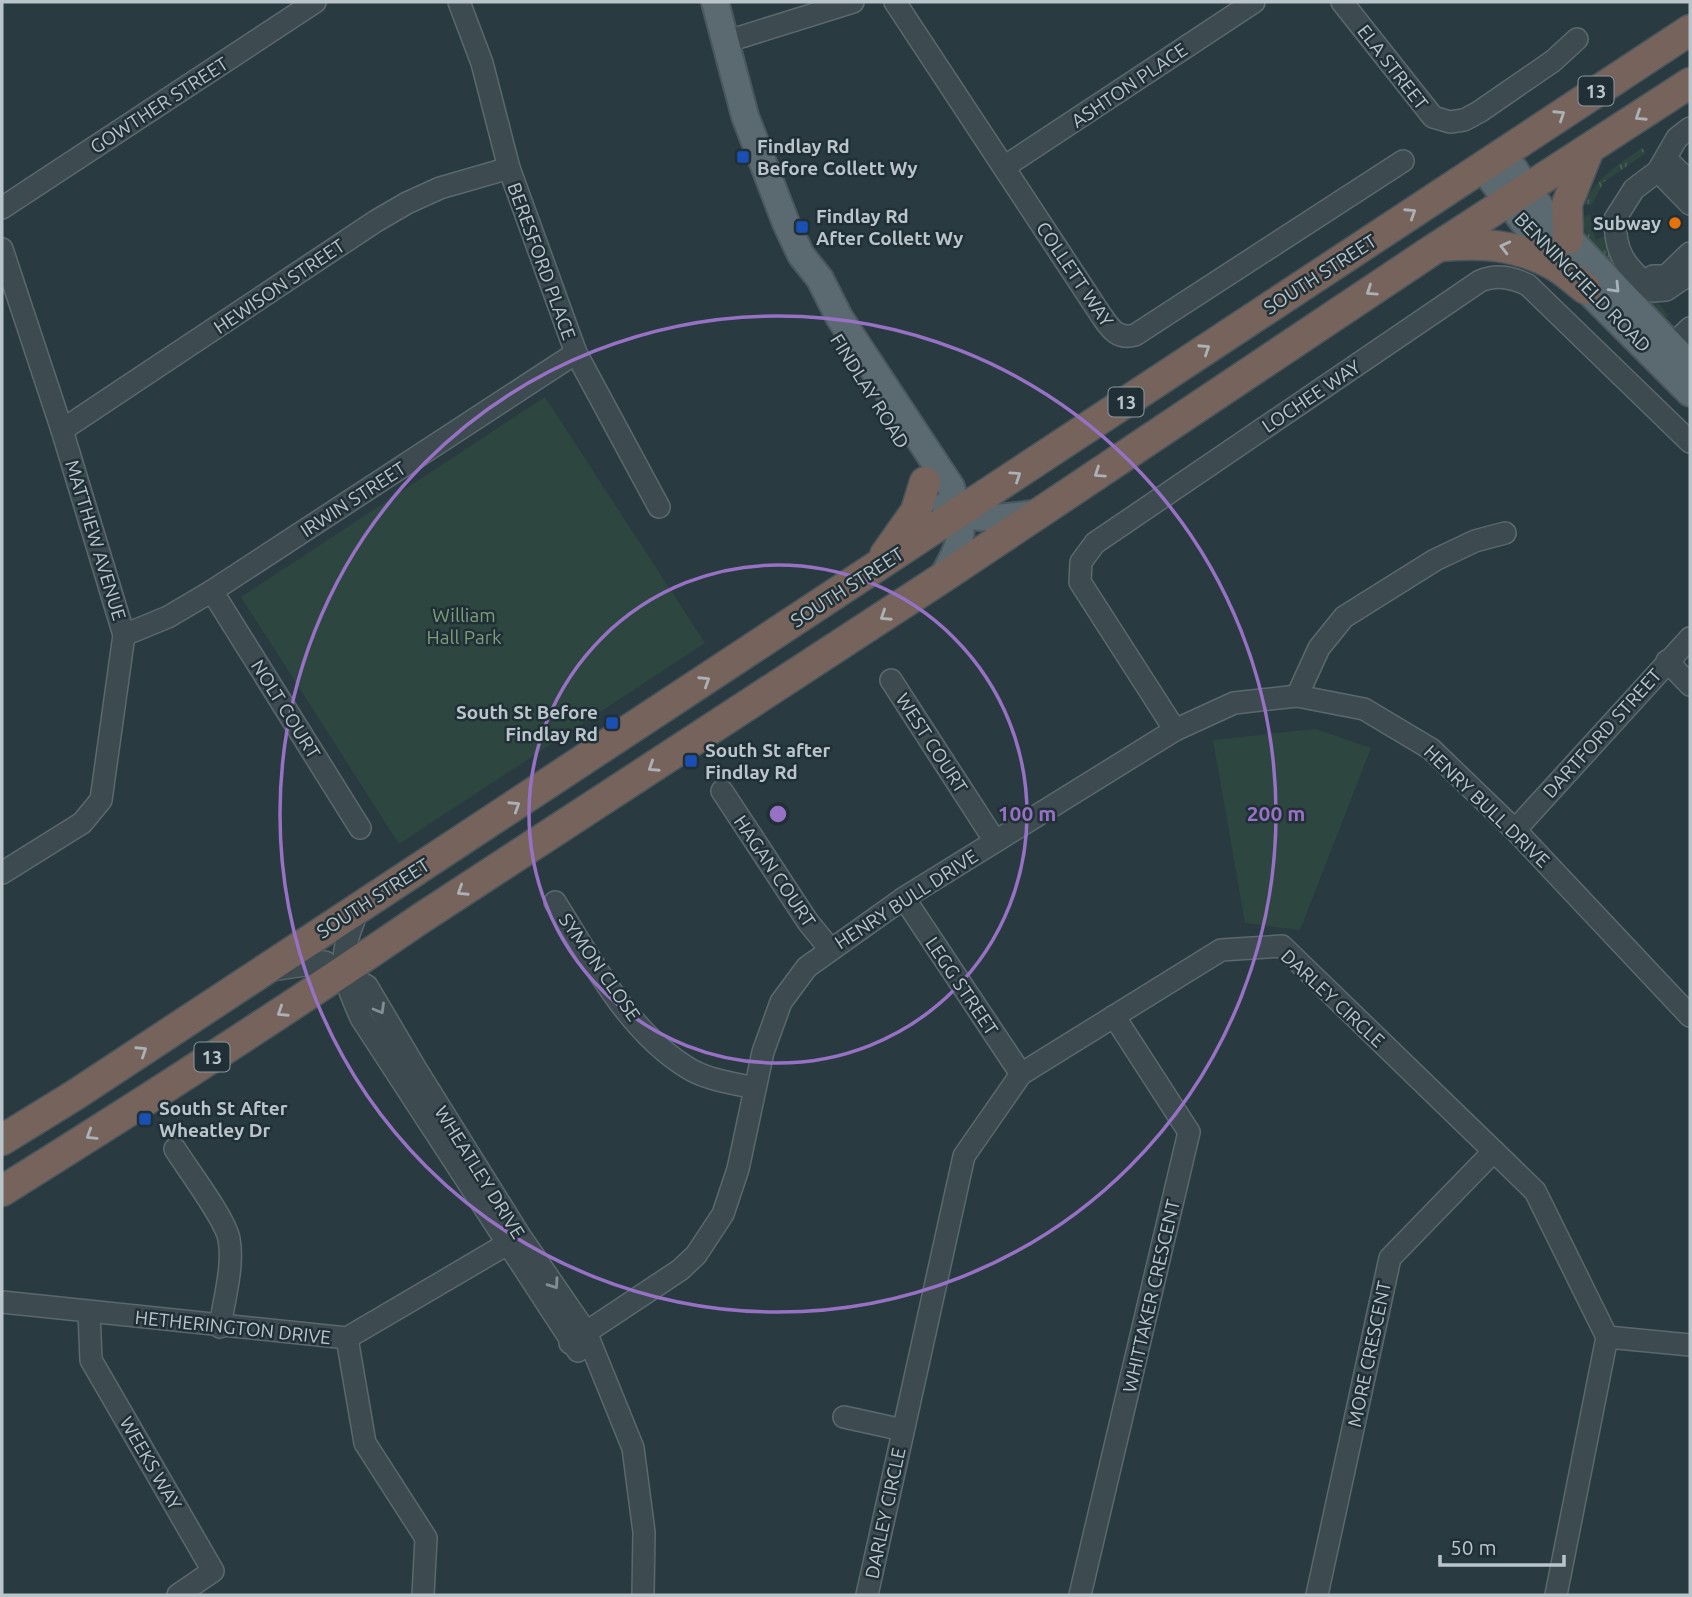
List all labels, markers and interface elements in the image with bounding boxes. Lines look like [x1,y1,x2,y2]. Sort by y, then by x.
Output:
street label: ELA STREET [1353,20,1433,114]
street label: ASHTON PLACE [1067,38,1191,132]
street label: GOWTHER STREET [86,52,233,158]
road number: 13 [1578,76,1614,106]
one-way arrow [1634,108,1647,121]
one-way arrow [1552,110,1565,123]
place label: Findlay Rd Before Collett Wy [757,135,918,179]
marker: Findlay Rd Before Collett Wy [735,149,751,165]
street label: BERESFORD PLACE [503,179,581,343]
place label: Findlay Rd After Collett Wy [816,205,963,249]
street label: BENNINGFIELD ROAD [1510,207,1656,357]
one-way arrow [1404,208,1417,221]
place label: Subway [1593,212,1661,234]
marker: Subway [1667,215,1683,231]
street label: COLLETT WAY [1032,217,1118,331]
marker: Findlay Rd After Collett Wy [794,219,810,235]
street label: SOUTH STREET [1259,229,1381,319]
street label: HEWISON STREET [209,234,349,338]
one-way arrow [1499,241,1511,255]
one-way arrow [1607,280,1620,293]
one-way arrow [1366,283,1379,296]
street label: FINDLAY ROAD [826,330,914,452]
one-way arrow [1197,345,1210,357]
street label: LOCHEE WAY [1258,355,1364,437]
road number: 13 [1108,388,1144,416]
street label: MATTHEW AVENUE [61,457,131,623]
street label: IRWIN STREET [296,457,410,541]
one-way arrow [1094,465,1107,477]
one-way arrow [1008,472,1021,484]
street label: SOUTH STREET [786,542,908,632]
park label: William Hall Park [426,604,502,648]
one-way arrow [879,608,892,621]
street label: NOLT COURT [247,655,325,763]
street label: DARTFORD STREET [1538,663,1666,802]
one-way arrow [697,677,710,690]
street label: WEST COURT [892,689,973,797]
place label: South St Before Findlay Rd [456,701,598,745]
marker: South St Before Findlay Rd [604,715,620,731]
place label: South St after Findlay Rd [705,739,831,783]
street label: HENRY BULL DRIVE [1420,740,1554,872]
marker: South St after Findlay Rd [683,753,699,769]
one-way arrow [648,759,661,772]
one-way arrow [507,801,520,814]
text: 100 m [998,801,1056,825]
text: 200 m [1247,801,1305,825]
centre of rings [766,802,790,826]
street label: HAGAN COURT [730,811,821,931]
street label: HENRY BULL DRIVE [830,845,982,953]
street label: SOUTH STREET [312,853,434,943]
one-way arrow [457,883,470,896]
street label: SYMON CLOSE [555,909,645,1025]
street label: LEGG STREET [921,933,1003,1040]
street label: DARLEY CIRCLE [1277,944,1389,1052]
one-way arrow [371,1002,384,1015]
one-way arrow [277,1003,290,1016]
road number: 13 [194,1042,230,1072]
one-way arrow [134,1047,147,1059]
place label: South St After Wheatley Dr [159,1097,288,1141]
street label: WHEATLEY DRIVE [430,1102,530,1242]
marker: South St After Wheatley Dr [137,1111,153,1127]
one-way arrow [86,1127,99,1140]
street label: WHITTAKER CRESCENT [1118,1197,1184,1395]
one-way arrow [546,1276,558,1289]
street label: MORE CRESCENT [1343,1279,1395,1429]
street label: HETHERINGTON DRIVE [134,1306,332,1348]
street label: WEEKS WAY [115,1412,187,1514]
street label: DARLEY CIRCLE [860,1446,910,1580]
scale bar [1440,1524,1564,1568]
text: 50 m [1450,1535,1497,1559]

